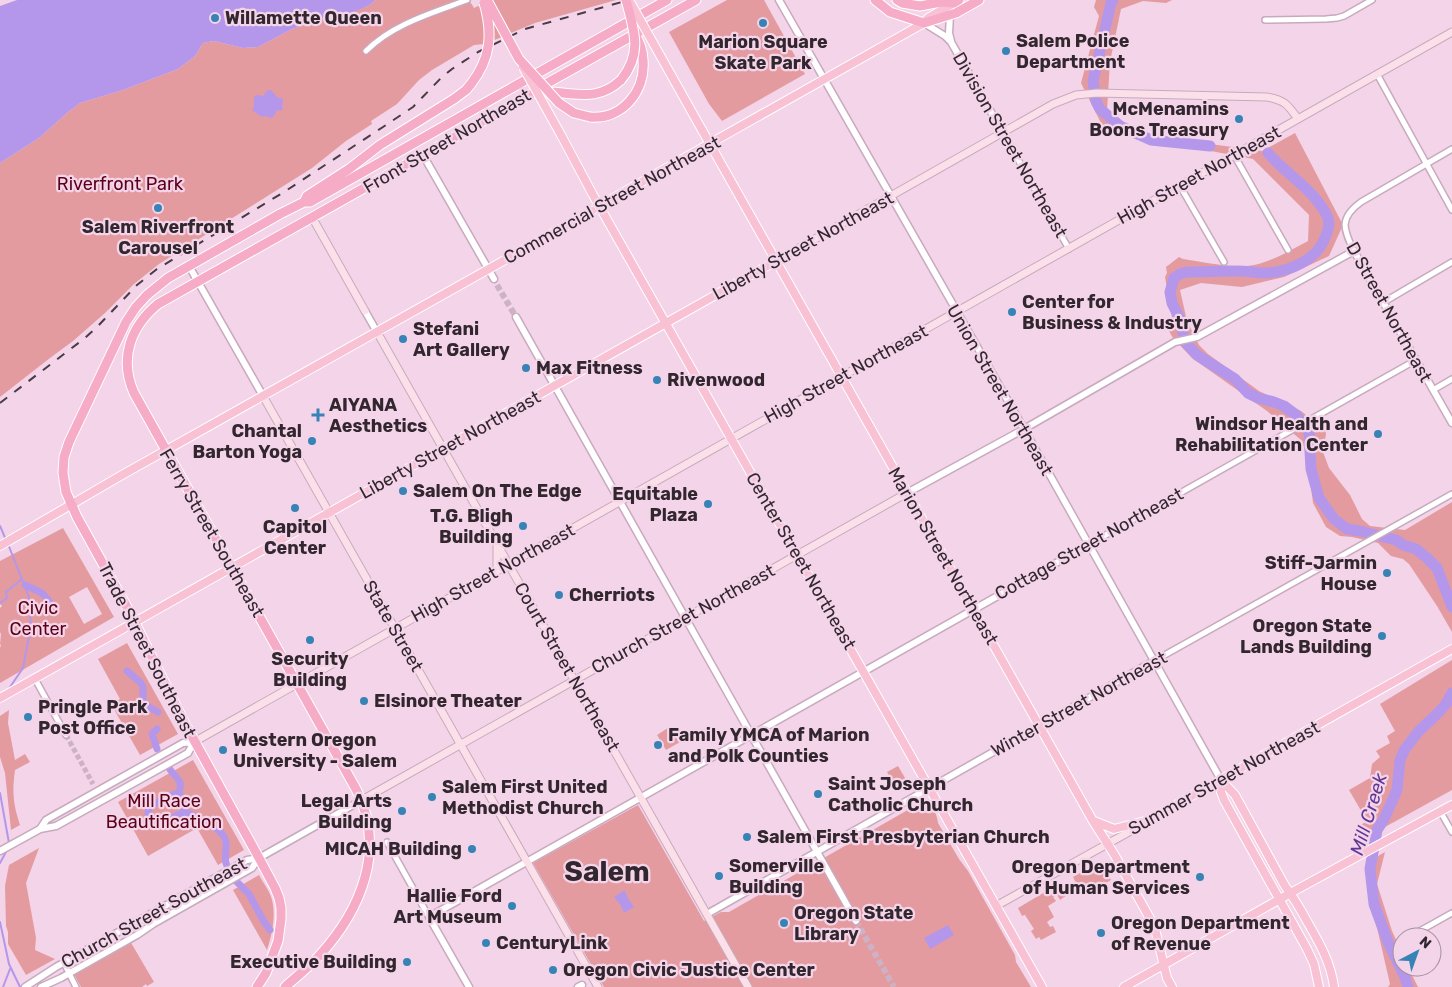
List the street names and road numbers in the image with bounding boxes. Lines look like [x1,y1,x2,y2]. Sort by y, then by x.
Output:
street label: Division Street Northeast [948,48,1072,242]
street label: Front Street Northeast [359,84,535,198]
street label: High Street Northeast [1113,121,1285,229]
street label: Commercial Street Northeast [500,131,724,269]
street label: Liberty Street Northeast [709,187,897,305]
street label: D Street Northeast [1341,238,1437,386]
street label: Union Street Northeast [942,301,1058,479]
street label: High Street Northeast [760,320,932,428]
street label: Liberty Street Northeast [356,386,544,504]
street label: Ferry Street Southeast [155,445,269,621]
street label: Marion Street Northeast [883,463,1003,649]
street label: Center Street Northeast [741,468,861,654]
street label: Cottage Street Northeast [991,483,1187,605]
street label: High Street Northeast [407,519,579,627]
street label: Trade Street Southeast [93,559,201,741]
street label: Church Street Northeast [588,559,778,679]
street label: State Street [358,576,428,676]
street label: Court Street Northeast [510,578,624,756]
street label: Winter Street Northeast [987,646,1171,762]
street label: Summer Street Northeast [1125,716,1323,840]
street label: Church Street Southeast [57,853,251,973]

